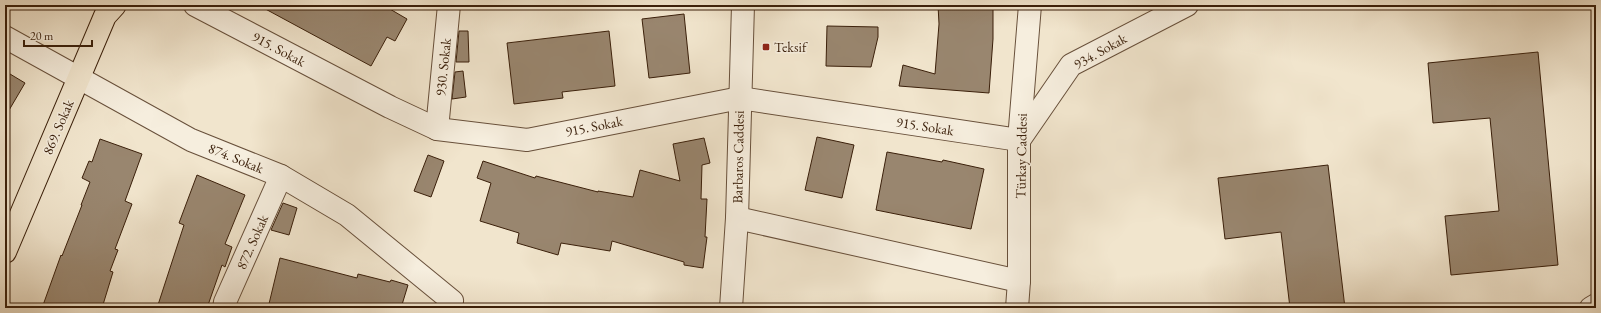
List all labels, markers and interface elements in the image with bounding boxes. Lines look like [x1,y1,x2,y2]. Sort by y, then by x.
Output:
scale bar [24,22,92,48]
street label: 915. Sokak [249,27,309,71]
text: 20 m [30,28,54,44]
street label: 934. Sokak [1070,29,1130,73]
street label: 930. Sokak [431,37,455,97]
place label: Teksif [774,38,808,56]
marker: Teksif [761,42,771,52]
street label: 869. Sokak [38,96,78,157]
street label: Barbaros Caddesi [728,110,748,204]
street label: 915. Sokak [564,112,625,140]
street label: 915. Sokak [895,113,956,140]
street label: Türkay Caddesi [1011,113,1031,199]
street label: 874. Sokak [206,139,267,177]
street label: 872. Sokak [232,211,272,272]

